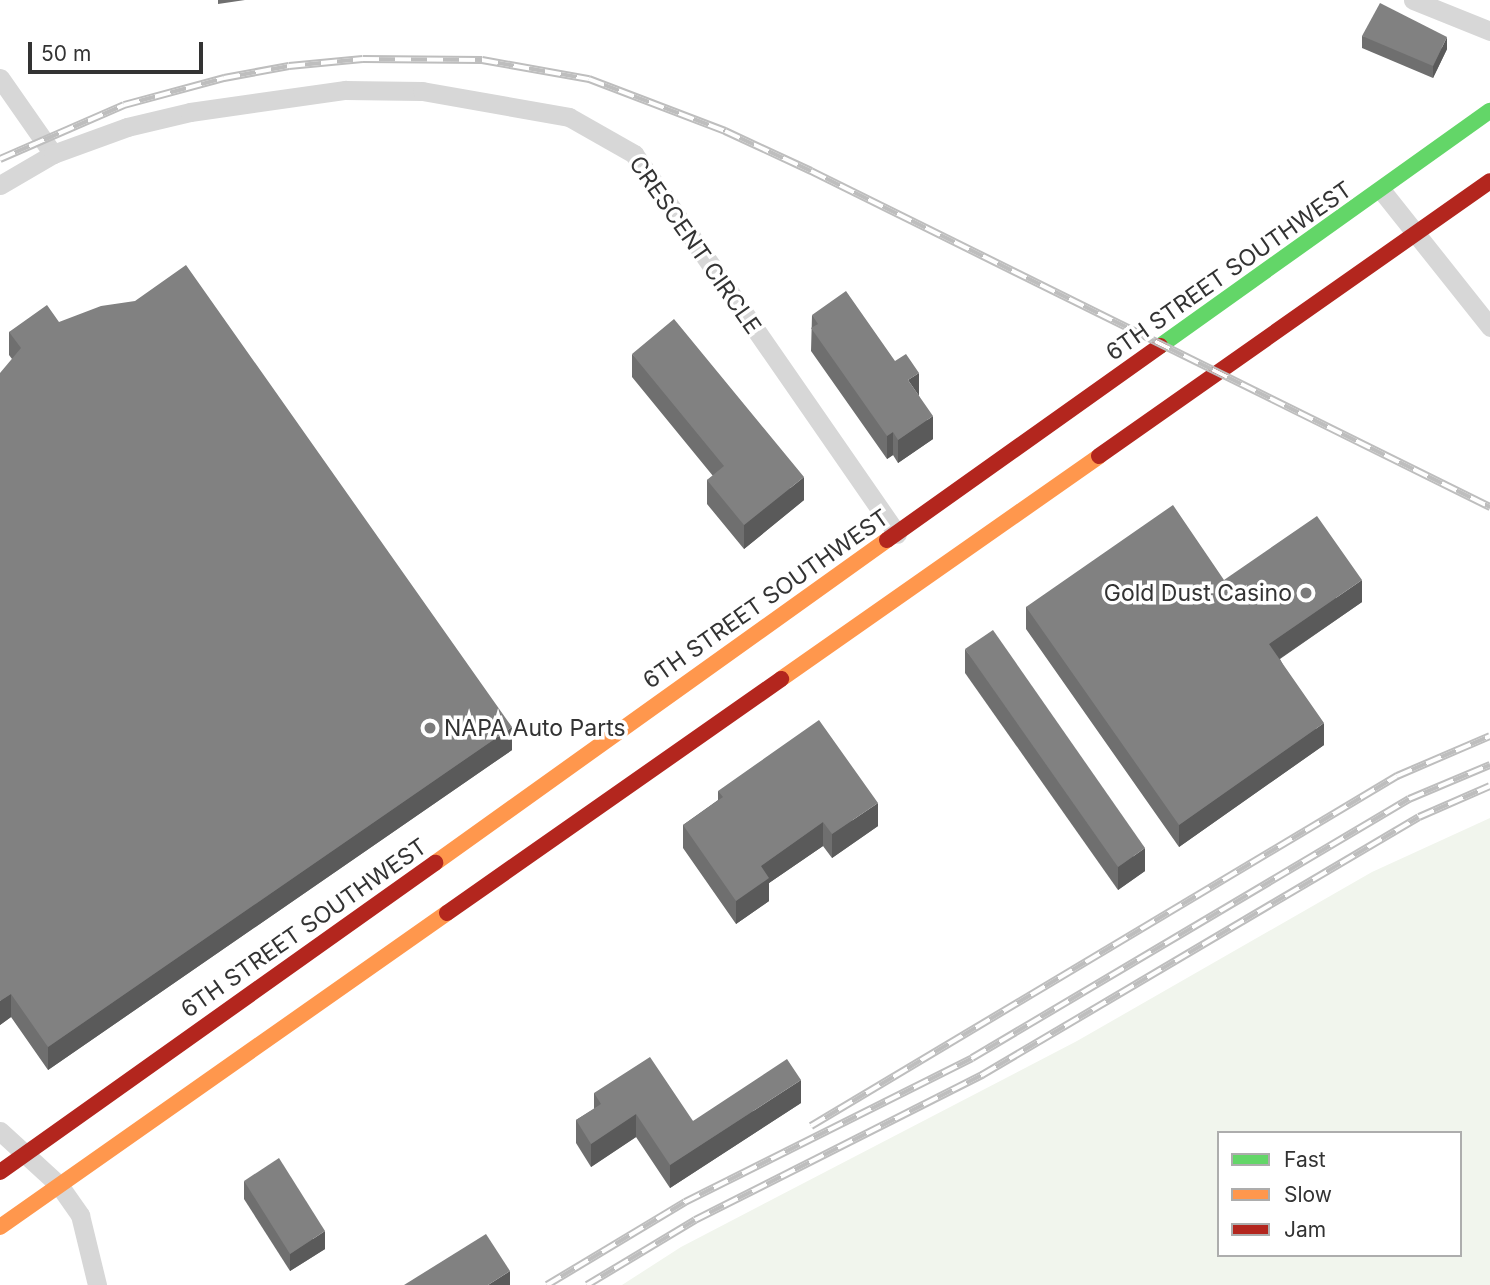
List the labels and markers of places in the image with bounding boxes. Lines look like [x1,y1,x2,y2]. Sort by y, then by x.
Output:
place label: Gold Dust Casino [1104,579,1292,607]
marker: Gold Dust Casino [1298,585,1314,601]
place label: NAPA Auto Parts [444,714,626,742]
marker: NAPA Auto Parts [422,720,438,736]

